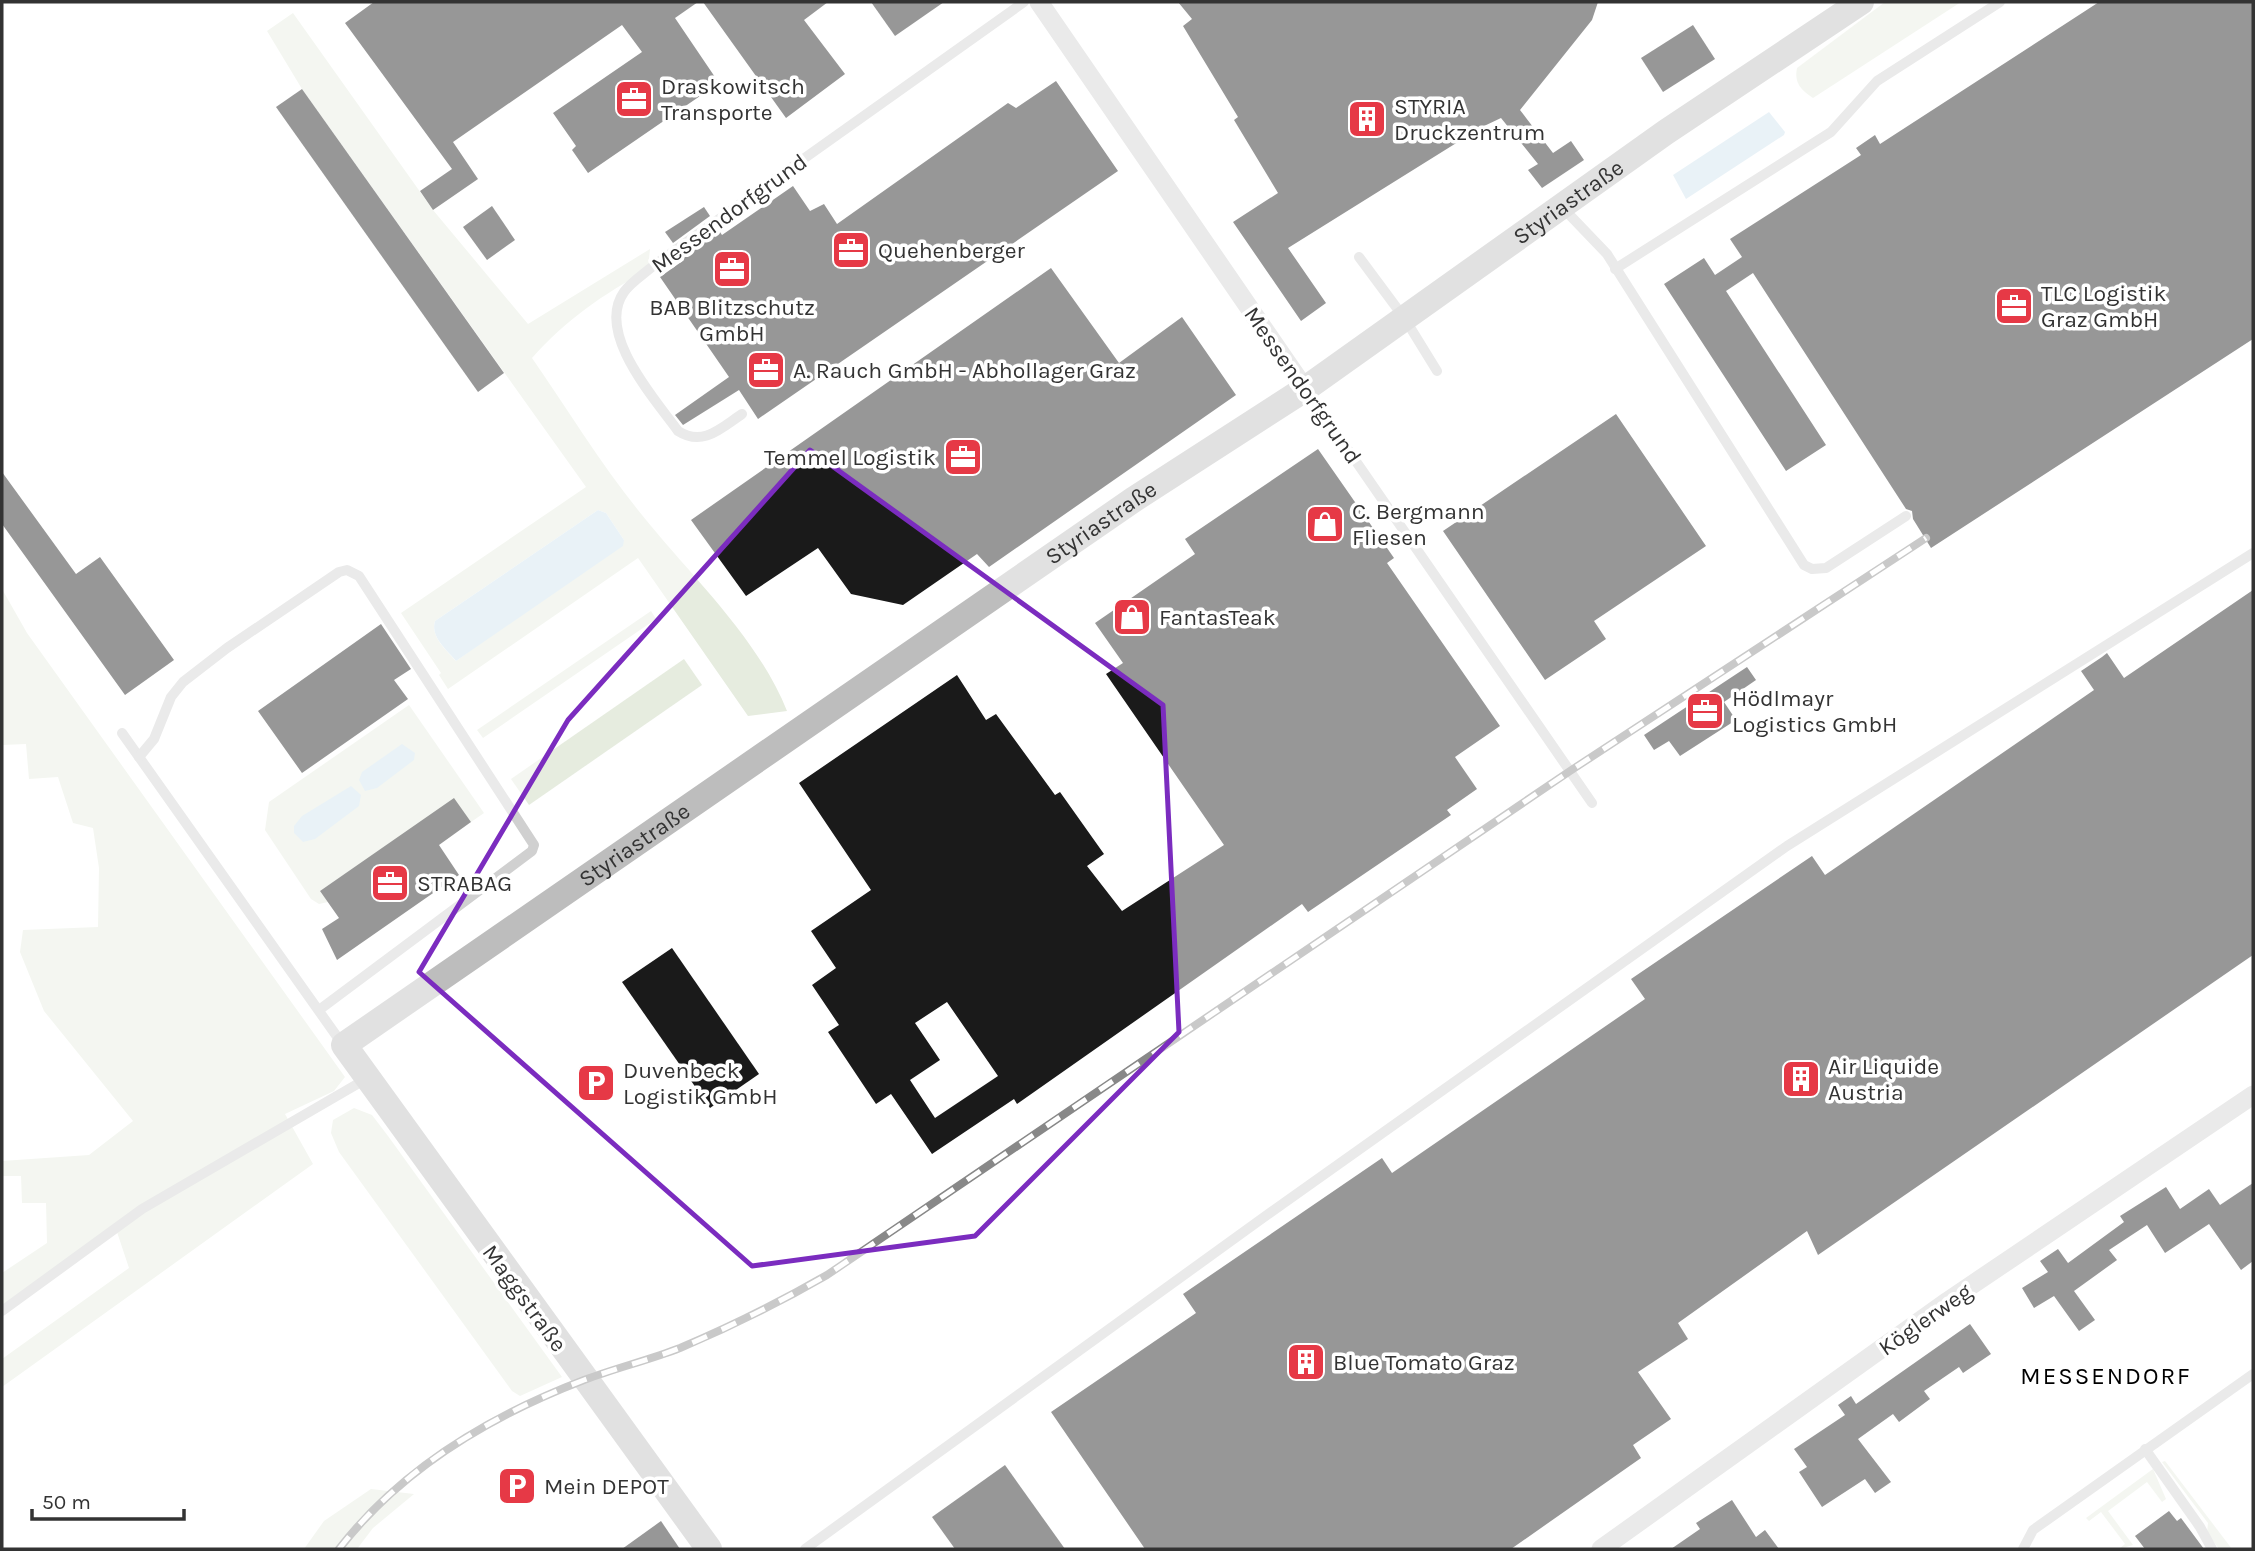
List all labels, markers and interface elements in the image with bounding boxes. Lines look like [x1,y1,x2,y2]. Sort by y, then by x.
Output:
place label: Draskowitsch Transporte [661,73,805,126]
office icon: Draskowitsch Transporte [613,78,655,120]
place label: STYRIA Druckzentrum [1394,93,1545,146]
building icon: STYRIA Druckzentrum [1346,98,1388,140]
street label: Messendorfgrund [646,148,812,279]
street label: Styriastraße [1508,154,1629,250]
office icon: Quehenberger [830,229,872,271]
place label: Quehenberger [878,237,1025,264]
office icon: BAB Blitzschutz GmbH [711,248,753,290]
place label: TLC Logistik Graz GmbH [2041,280,2167,333]
office icon: TLC Logistik Graz GmbH [1993,285,2035,327]
place label: BAB Blitzschutz GmbH [649,294,815,347]
street label: Messendorfgrund [1238,301,1367,469]
office icon: A. Rauch GmbH - Abhollager Graz [745,349,787,391]
place label: A. Rauch GmbH - Abhollager Graz [793,357,1136,384]
office icon: Temmel Logistik [942,436,984,478]
place label: Temmel Logistik [764,444,936,471]
street label: Styriastraße [1040,475,1162,570]
place label: C. Bergmann Fliesen [1352,498,1485,551]
shop icon: C. Bergmann Fliesen [1304,503,1346,545]
shop icon: FantasTeak [1111,596,1153,638]
place label: FantasTeak [1159,604,1276,631]
place label: Hödlmayr Logistics GmbH [1732,685,1898,738]
office icon: Hödlmayr Logistics GmbH [1684,690,1726,732]
street label: Styriastraße [574,797,695,893]
office icon: STRABAG [369,862,411,904]
place label: STRABAG [417,870,512,897]
place label: Air Liquide Austria [1828,1053,1939,1106]
place label: Duvenbeck Logistik GmbH [623,1057,778,1110]
building icon: Air Liquide Austria [1780,1058,1822,1100]
parking icon: Duvenbeck Logistik GmbH [575,1062,617,1104]
street label: Maggstraße [477,1239,572,1357]
street label: Köglerweg [1873,1278,1977,1361]
building icon: Blue Tomato Graz [1285,1341,1327,1383]
place label: Blue Tomato Graz [1333,1349,1515,1376]
district label: MESSENDORF [2020,1362,2192,1390]
parking icon: Mein DEPOT [496,1465,538,1507]
place label: Mein DEPOT [544,1473,669,1500]
scale bar [32,1478,184,1522]
text: 50 m [42,1490,91,1514]

